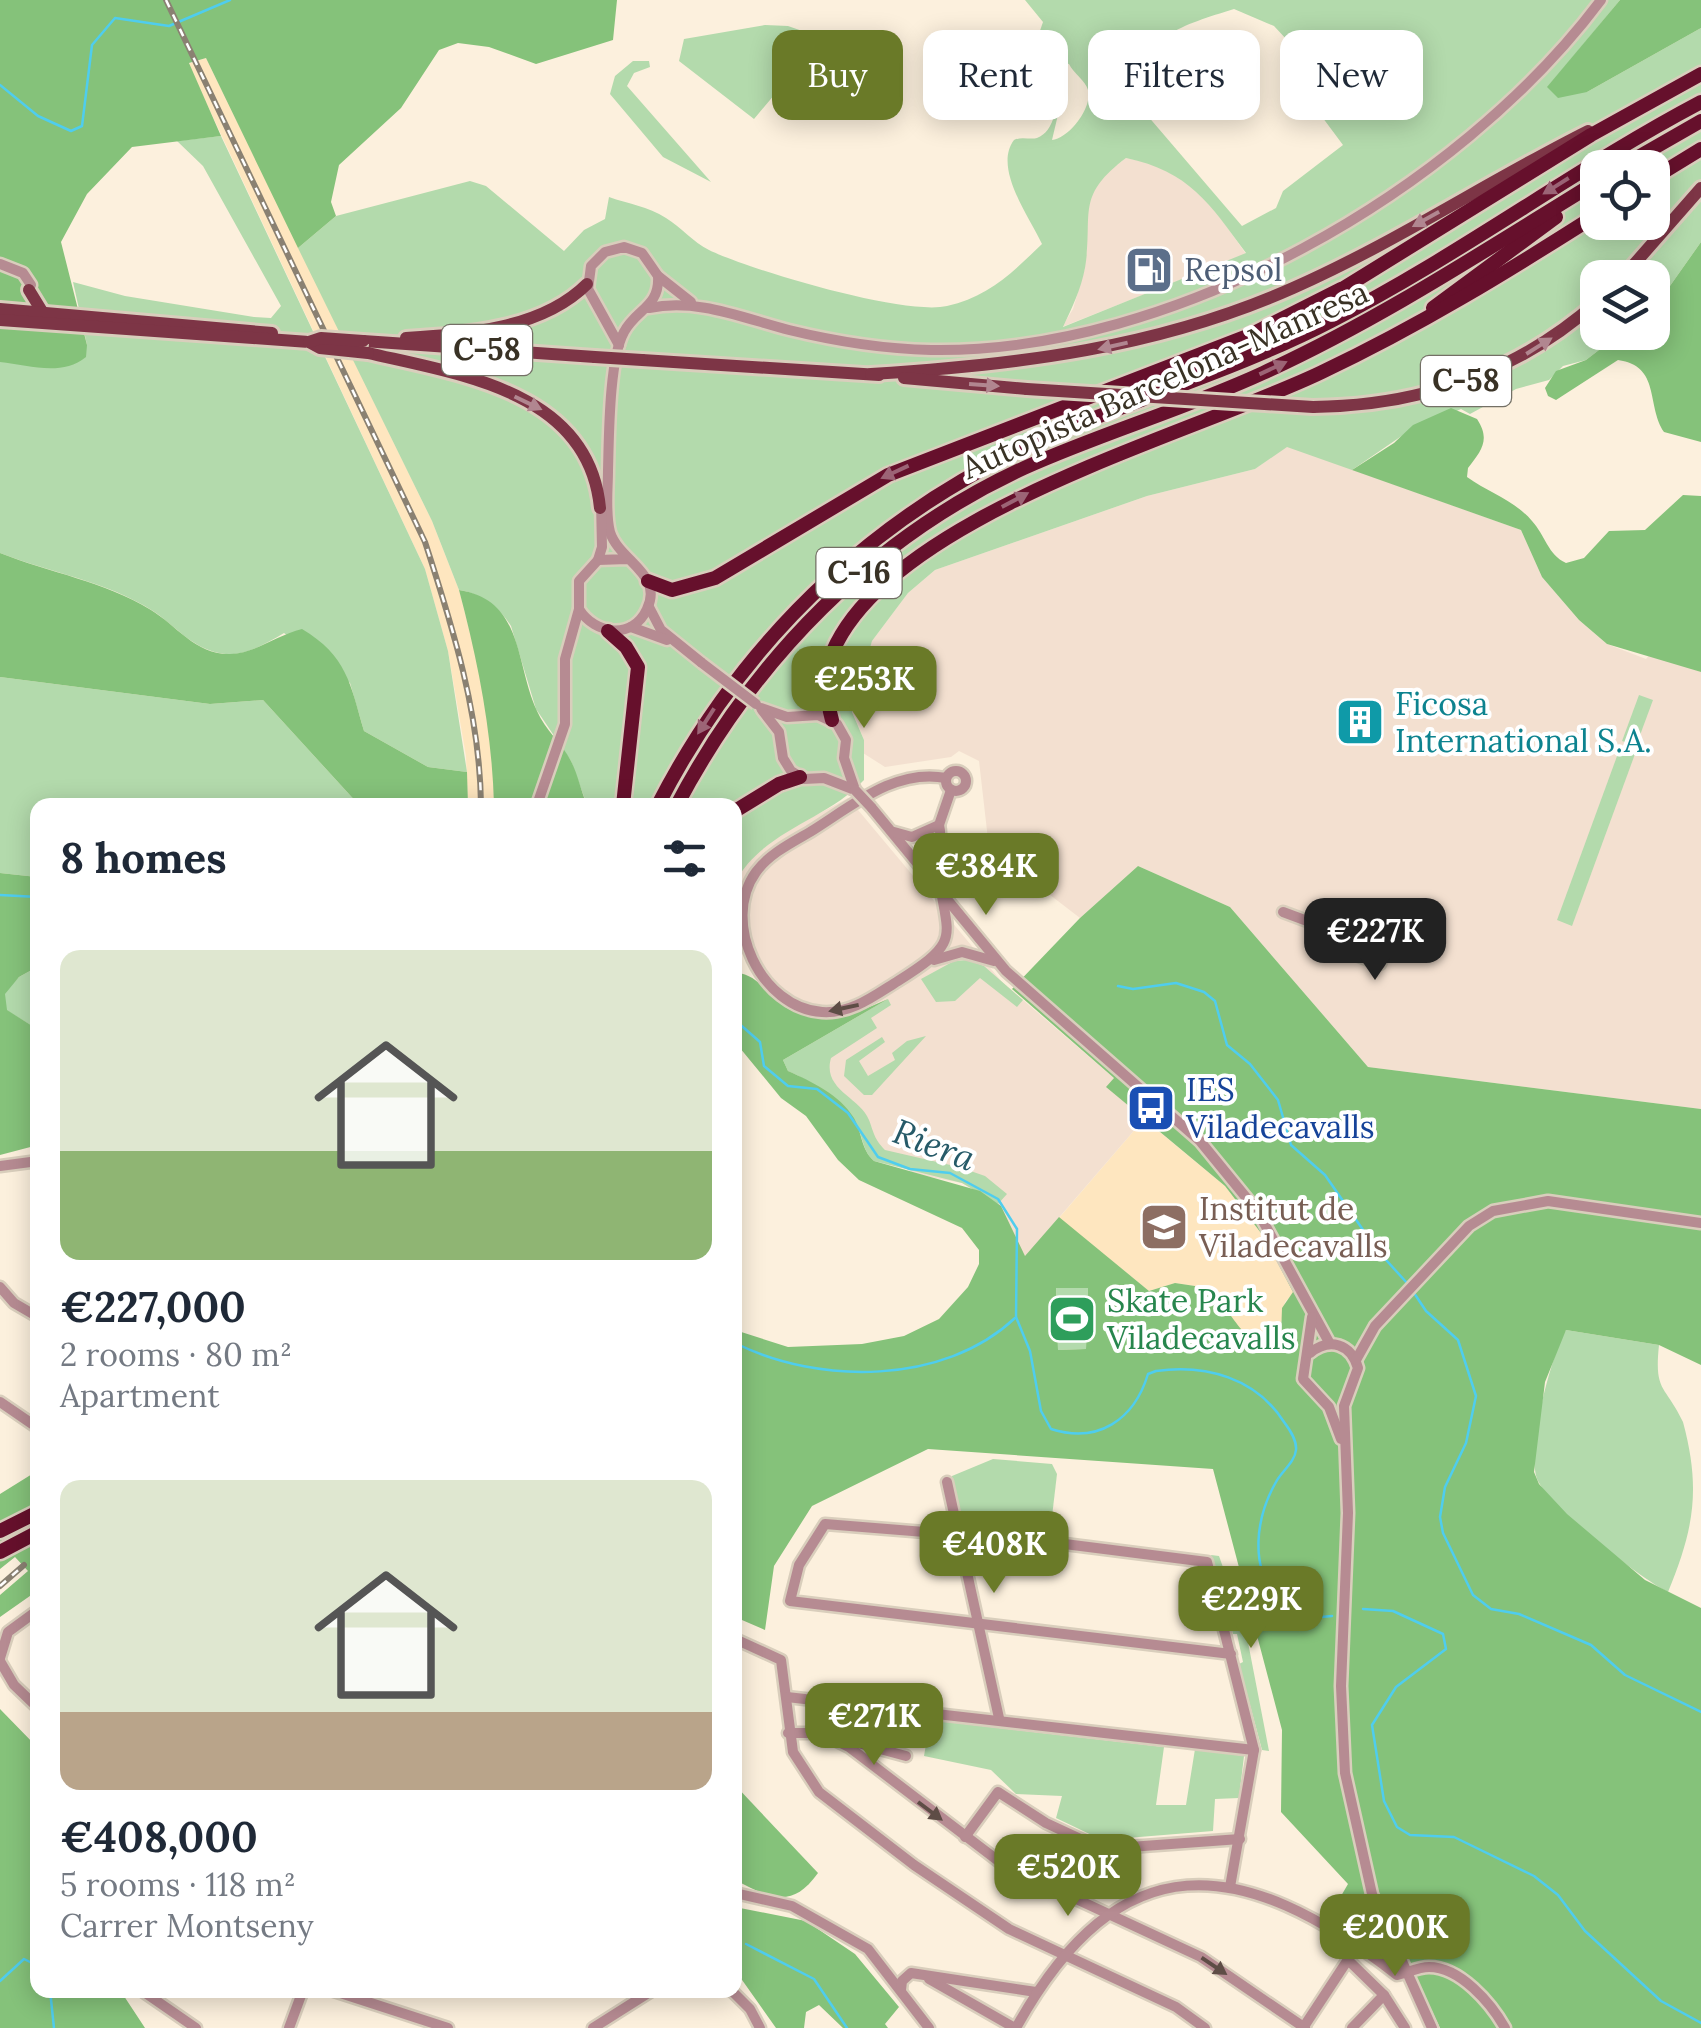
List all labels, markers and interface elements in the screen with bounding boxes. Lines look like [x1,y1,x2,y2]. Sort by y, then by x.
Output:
chip: Buy [772,30,903,120]
chip: Rent [923,30,1068,120]
chip: Filters [1088,30,1260,120]
chip: New [1280,30,1423,120]
map controls [1580,150,1670,350]
button: locate [1580,150,1670,240]
one-way arrow [1542,176,1570,194]
one-way arrow [1412,210,1440,228]
fuel station icon: Repsol [1123,244,1175,296]
place label: Repsol [1184,249,1283,290]
button: layers [1580,260,1670,350]
street label: Autopista Barcelona-Manresa [954,271,1375,488]
road number: C-58 [442,325,532,375]
one-way arrow [1525,338,1553,355]
one-way arrow [1097,339,1128,354]
road number: C-58 [1421,356,1511,406]
one-way arrow [1259,359,1288,376]
one-way arrow [969,378,1001,394]
one-way arrow [514,394,543,411]
one-way arrow [880,463,909,480]
one-way arrow [1000,492,1029,509]
road number: C-16 [816,548,902,598]
pin: €253K [794,646,934,731]
text: €253K [814,658,914,699]
place label: Ficosa International S.A. [1395,683,1652,761]
building icon: Ficosa International S.A. [1334,696,1386,748]
one-way arrow [698,707,716,734]
text: 8 homes [60,831,227,885]
icon: filters [657,831,712,886]
pin: €384K [916,833,1056,918]
text: €384K [935,845,1037,886]
pin: €227K [1305,898,1445,983]
text: €227K [1326,910,1424,951]
one-way arrow [828,1001,859,1016]
icon: home [296,1015,476,1195]
place label: IES Viladecavalls [1185,1069,1375,1147]
bus stop icon: IES Viladecavalls [1125,1082,1177,1134]
water label: Riera [887,1108,982,1181]
place label: Institut de Viladecavalls [1198,1188,1388,1266]
school or university icon: Institut de Viladecavalls [1138,1201,1190,1253]
text: €227,000 [60,1280,246,1334]
place label: Skate Park Viladecavalls [1106,1280,1296,1358]
sports icon: Skate Park Viladecavalls [1046,1293,1098,1345]
text: 2 rooms · 80 m² [60,1334,292,1375]
text: Apartment [60,1375,220,1416]
pin: €408K [924,1511,1064,1596]
text: €408K [942,1523,1046,1564]
icon: home [296,1545,476,1725]
pin: €229K [1181,1566,1321,1651]
text: €229K [1200,1578,1302,1619]
pin: €271K [804,1683,944,1768]
text: €271K [827,1695,921,1736]
one-way arrow [918,1800,943,1821]
text: €408,000 [60,1810,258,1864]
pin: €520K [998,1834,1138,1919]
text: €520K [1016,1846,1120,1887]
text: 5 rooms · 118 m² [60,1864,296,1905]
pin: €200K [1325,1894,1465,1979]
text: Carrer Montseny [60,1905,314,1946]
text: €200K [1342,1906,1448,1947]
one-way arrow [1201,1956,1228,1975]

